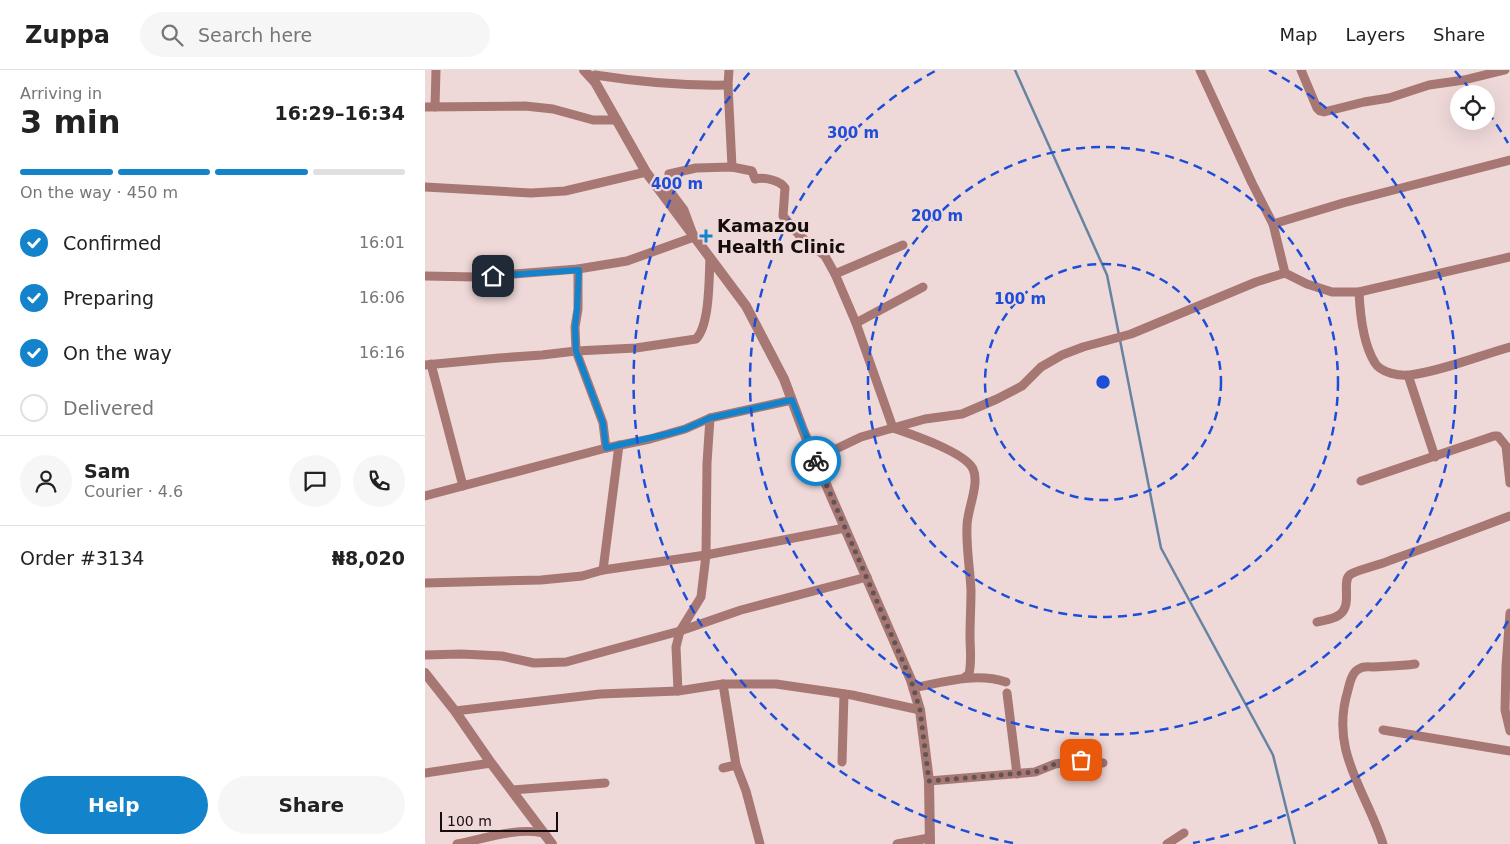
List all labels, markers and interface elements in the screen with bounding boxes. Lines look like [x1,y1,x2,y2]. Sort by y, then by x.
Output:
search box [140,12,490,57]
text: Zuppa [25,21,110,49]
icon: search [158,21,186,49]
text: Search here [198,24,312,46]
text: Map [1279,24,1317,45]
text: Layers [1345,24,1405,45]
text: Share [1433,24,1485,45]
text: Arriving in [20,84,102,103]
map controls [1450,85,1495,130]
button: locate [1450,85,1495,130]
text: 16:29–16:34 [275,102,405,124]
text: 3 min [20,103,121,141]
text: 300 m [827,124,879,142]
text: 400 m [651,175,703,193]
text: On the way · 450 m [20,183,178,202]
text: 200 m [911,207,963,225]
place label: Kamazou Health Clinic [717,215,845,257]
icon: check [20,229,48,257]
marker: Kamazou Health Clinic [699,229,713,243]
text: Confirmed [63,232,162,254]
text: 16:01 [359,233,405,252]
pin [472,255,514,297]
icon: home [479,262,507,290]
icon: check [20,284,48,312]
text: Preparing [63,287,154,309]
text: 16:06 [359,288,405,307]
text: 100 m [994,290,1046,308]
icon: check [20,339,48,367]
text: On the way [63,342,172,364]
text: 16:16 [359,343,405,362]
centre of rings [1094,373,1112,391]
text: Delivered [63,397,154,419]
courier [791,436,841,486]
icon: bike [802,447,830,475]
button: person [20,455,72,507]
button: chat [289,455,341,507]
button: phone [353,455,405,507]
text: Sam [84,460,130,482]
text: Courier · 4.6 [84,482,183,501]
text: Order #3134 [20,547,144,569]
text: ₦8,020 [332,547,405,569]
pin [1060,739,1102,781]
icon: bag [1067,746,1095,774]
button: Help [20,776,208,834]
button: Share [218,776,405,834]
scale bar [440,809,557,832]
text: 100 m [447,813,492,829]

